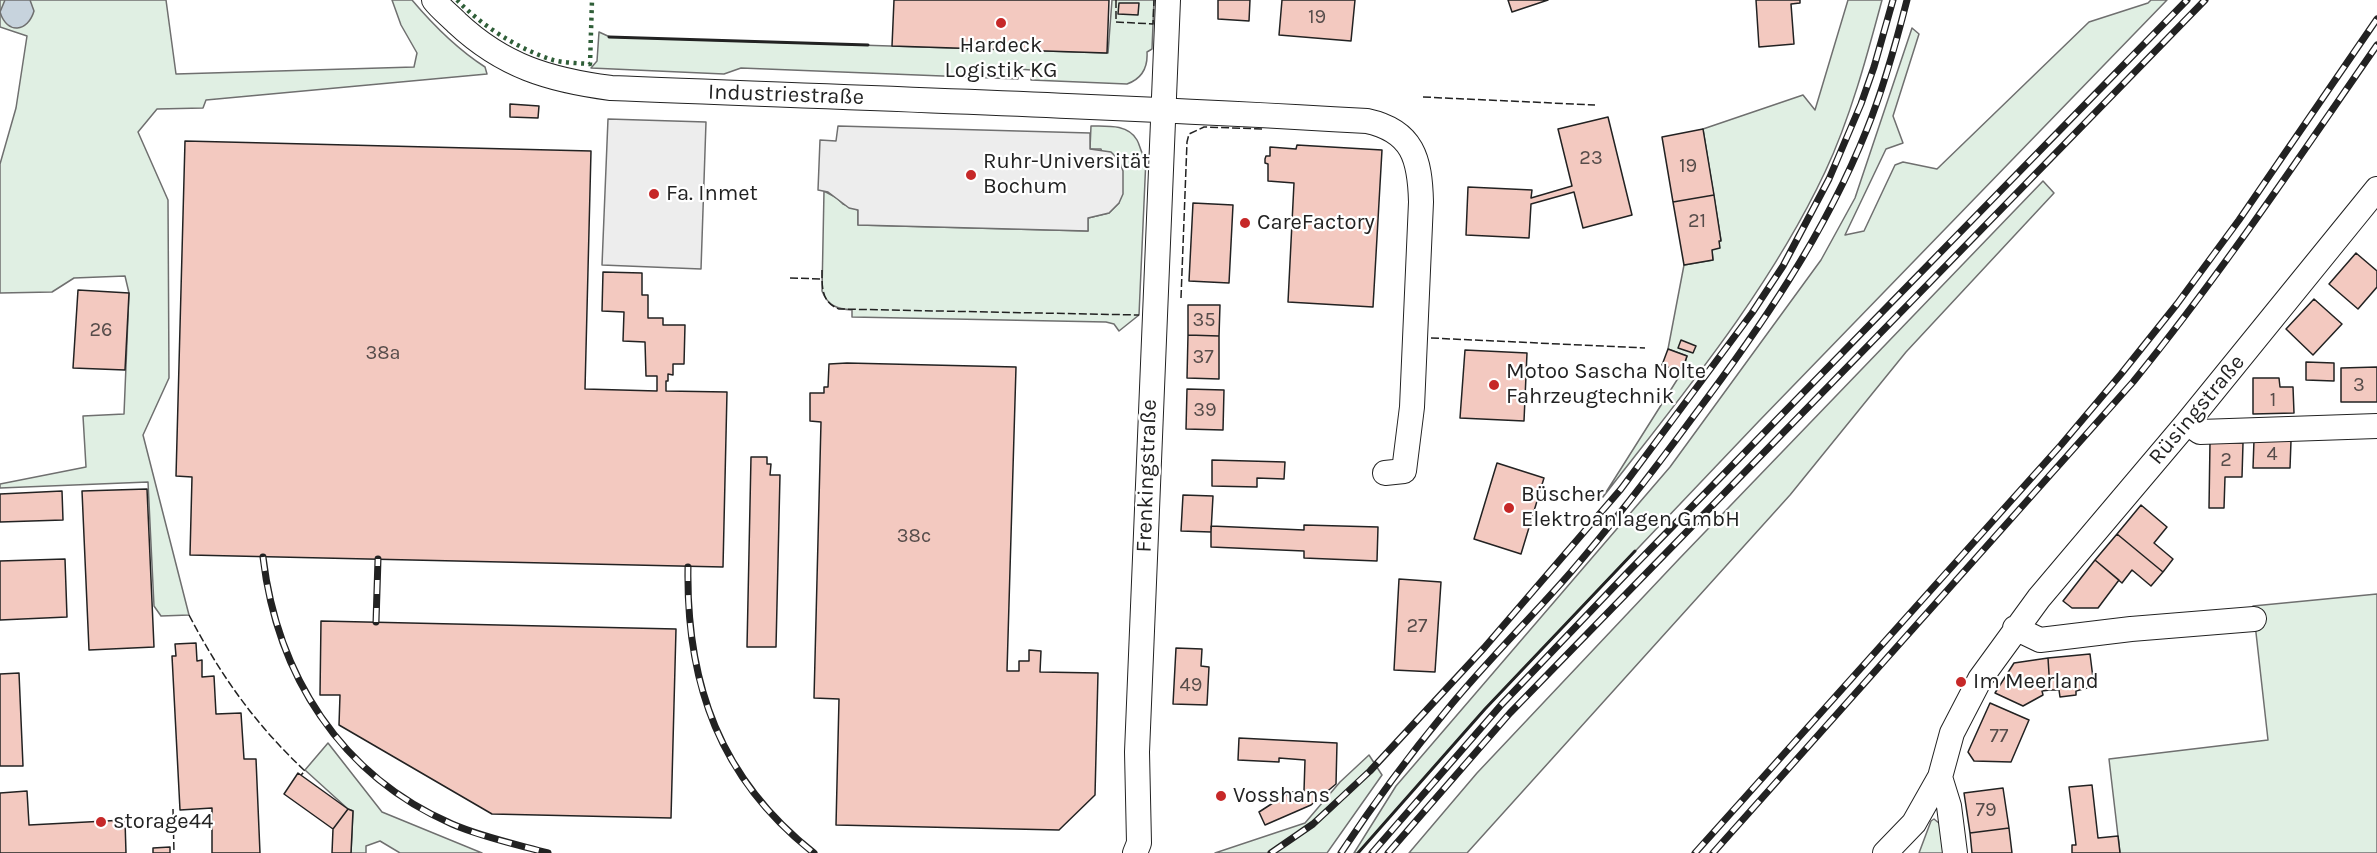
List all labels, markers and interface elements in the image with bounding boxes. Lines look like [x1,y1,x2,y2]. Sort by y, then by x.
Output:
house number: 19 [1308,5,1326,29]
marker: Hardeck Logistik KG [994,16,1008,30]
place label: Hardeck Logistik KG [945,33,1057,84]
street label: Industriestraße [708,79,864,111]
house number: 23 [1579,146,1603,170]
place label: Ruhr-Universität Bochum [983,149,1150,200]
house number: 19 [1679,154,1697,178]
marker: Ruhr-Universität Bochum [964,168,978,182]
place label: Fa. Inmet [666,181,758,207]
marker: Fa. Inmet [647,187,661,201]
house number: 21 [1688,209,1706,233]
place label: CareFactory [1257,210,1375,236]
marker: CareFactory [1238,216,1252,230]
house number: 35 [1192,308,1216,332]
house number: 26 [89,318,113,342]
house number: 38a [365,341,401,365]
house number: 37 [1192,345,1214,369]
street label: Rüsingstraße [2143,350,2251,470]
place label: Motoo Sascha Nolte Fahrzeugtechnik [1506,359,1706,410]
house number: 3 [2353,373,2365,397]
marker: Motoo Sascha Nolte Fahrzeugtechnik [1487,378,1501,392]
house number: 1 [2270,388,2276,412]
house number: 39 [1193,398,1217,422]
street label: Frenkingstraße [1131,399,1163,553]
house number: 4 [2266,442,2278,466]
house number: 2 [2220,448,2232,472]
place label: Büscher Elektroanlagen GmbH [1521,482,1740,534]
marker: Büscher Elektroanlagen GmbH [1502,501,1516,515]
house number: 38c [897,524,931,548]
house number: 27 [1407,614,1427,638]
place label: Im Meerland [1973,669,2099,695]
house number: 49 [1180,673,1202,697]
marker: Im Meerland [1954,675,1968,689]
house number: 77 [1990,724,2008,748]
place label: Vosshans [1233,783,1330,809]
marker: Vosshans [1214,789,1228,803]
house number: 79 [1976,798,1996,822]
place label: storage44 [113,809,213,835]
marker: storage44 [94,815,108,829]

